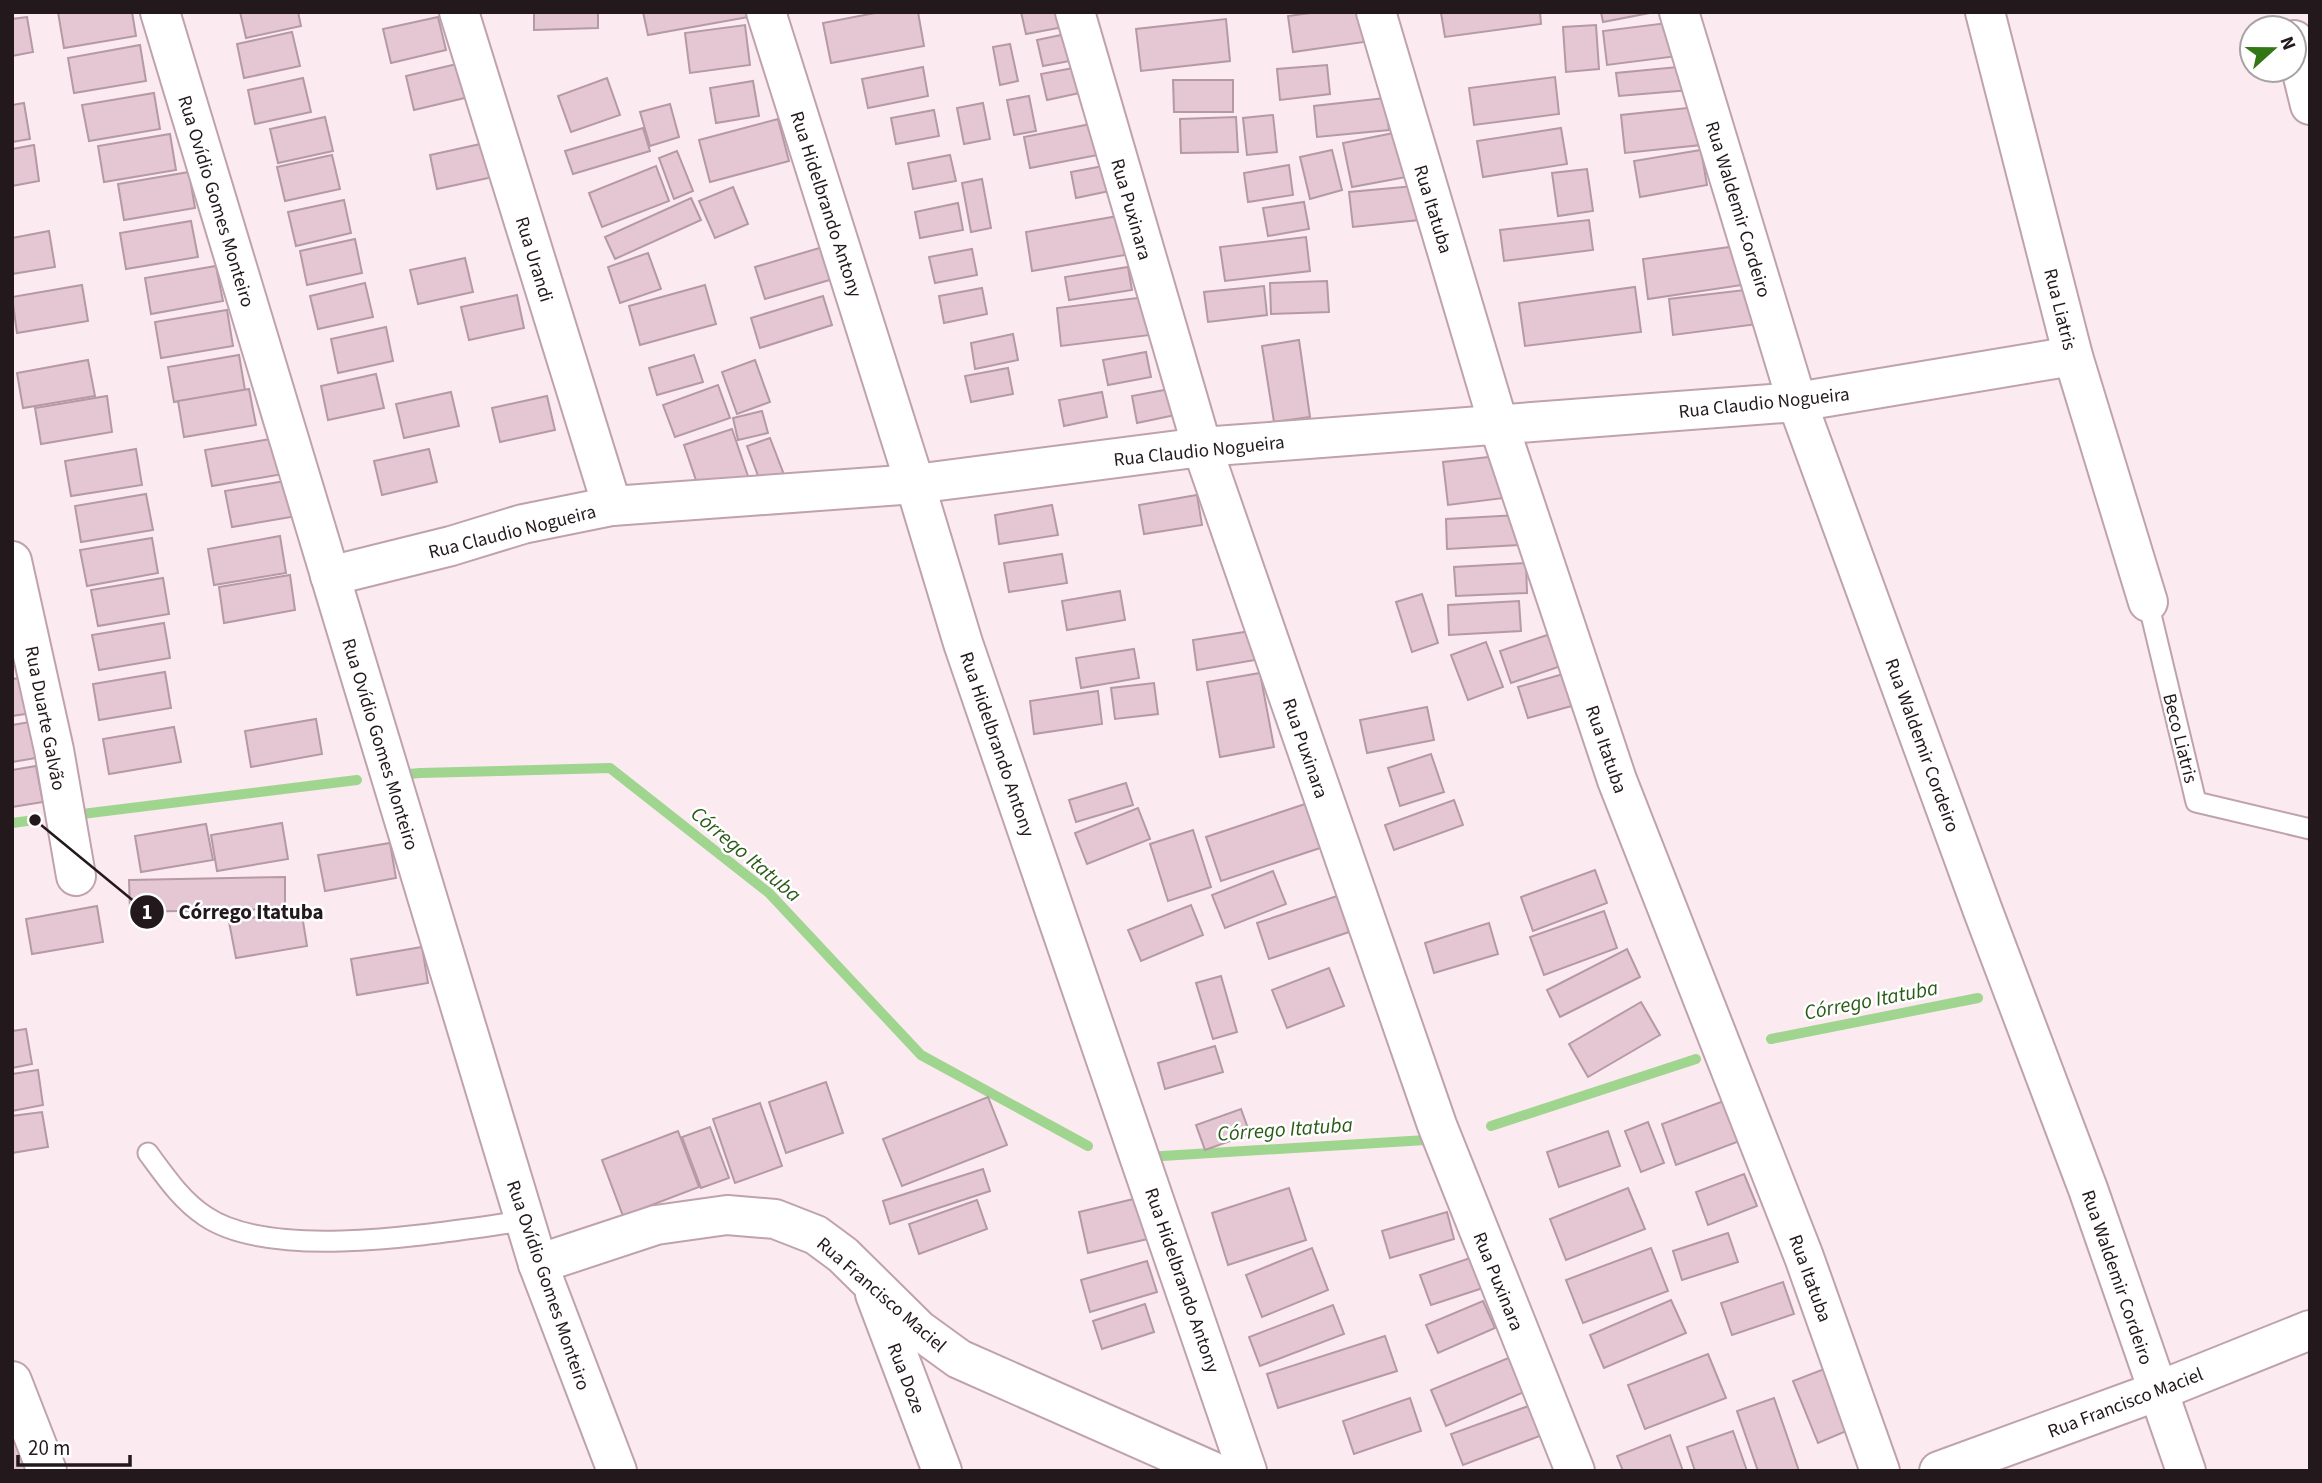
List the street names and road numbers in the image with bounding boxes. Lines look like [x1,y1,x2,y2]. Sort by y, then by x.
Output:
street label: Rua Ovídio Gomes Monteiro [170,92,261,311]
street label: Rua Hidelbrando Antony [783,108,868,301]
street label: Rua Waldemir Cordeiro [1698,118,1777,301]
street label: Rua Puxinara [1103,155,1158,263]
street label: Rua Itatuba [1406,162,1459,257]
street label: Rua Urandi [508,213,559,306]
street label: Rua Liatris [2036,266,2083,353]
street label: Rua Claudio Nogueira [1677,381,1851,426]
street label: Rua Claudio Nogueira [1112,429,1286,474]
street label: Rua Claudio Nogueira [426,499,599,566]
street label: Rua Ovídio Gomes Monteiro [334,635,425,854]
street label: Rua Duarte Galvão [17,644,72,793]
street label: Rua Hidelbrando Antony [952,648,1041,841]
street label: Rua Waldemir Cordeiro [1878,655,1966,836]
street label: Beco Liatris [2155,691,2204,786]
street label: Rua Puxinara [1275,695,1334,802]
street label: Rua Itatuba [1578,702,1633,797]
street label: Rua Ovídio Gomes Monteiro [499,1177,596,1394]
street label: Rua Hidelbrando Antony [1137,1184,1226,1377]
street label: Rua Waldemir Cordeiro [2074,1186,2159,1369]
street label: Rua Puxinara [1466,1228,1530,1335]
street label: Rua Francisco Maciel [810,1231,952,1359]
street label: Rua Itatuba [1781,1231,1838,1326]
street label: Rua Doze [880,1339,931,1418]
street label: Rua Francisco Maciel [2044,1361,2207,1445]

